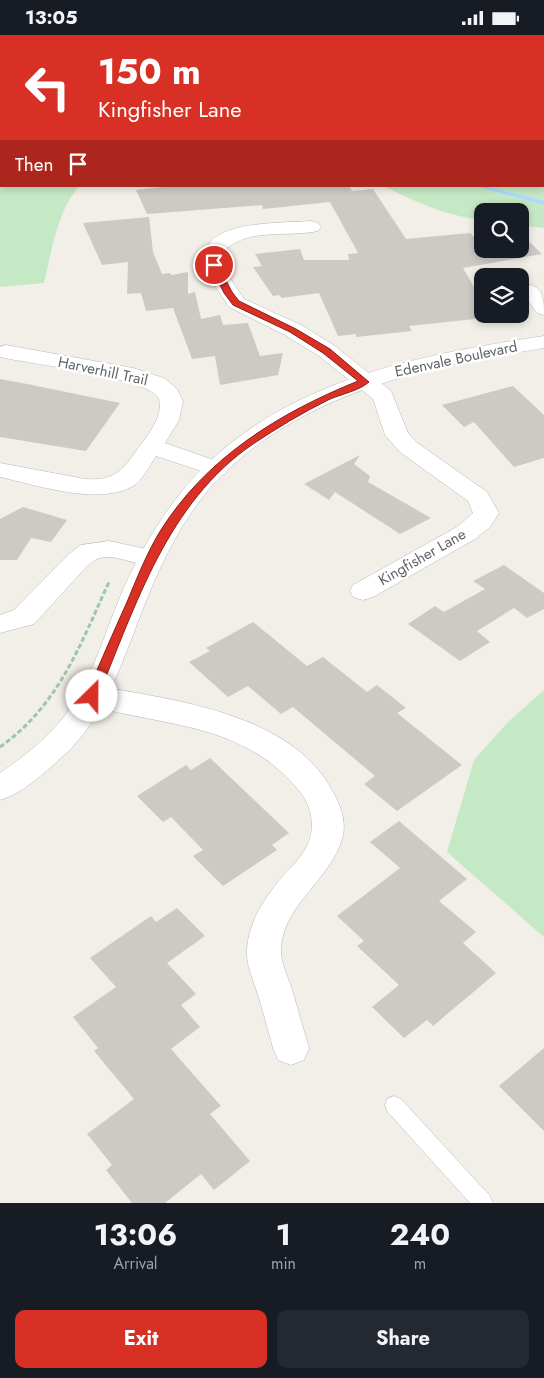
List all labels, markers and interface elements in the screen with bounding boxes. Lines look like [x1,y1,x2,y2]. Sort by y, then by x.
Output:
text: 13:05 [25,4,77,31]
text: 150 m [98,47,201,97]
icon: left [15,55,80,120]
text: Kingfisher Lane [98,93,242,125]
icon: arrive [64,150,92,178]
text: Then [15,151,54,178]
map controls [474,203,529,323]
button: search [474,203,529,258]
pin [193,244,235,286]
icon: arrive [200,251,228,279]
button: layers [474,268,529,323]
street label: Edenvale Boulevard [393,335,519,383]
street label: Harverhill Trail [56,351,150,391]
street label: Kingfisher Lane [374,523,470,591]
position arrow [65,669,117,721]
text: 13:06 [94,1213,177,1256]
text: 1 [276,1213,291,1256]
text: 240 [390,1213,450,1256]
text: Arrival [113,1252,158,1275]
text: min [271,1252,296,1275]
text: m [414,1252,426,1275]
button: Exit [15,1310,267,1368]
button: Share [277,1310,529,1368]

